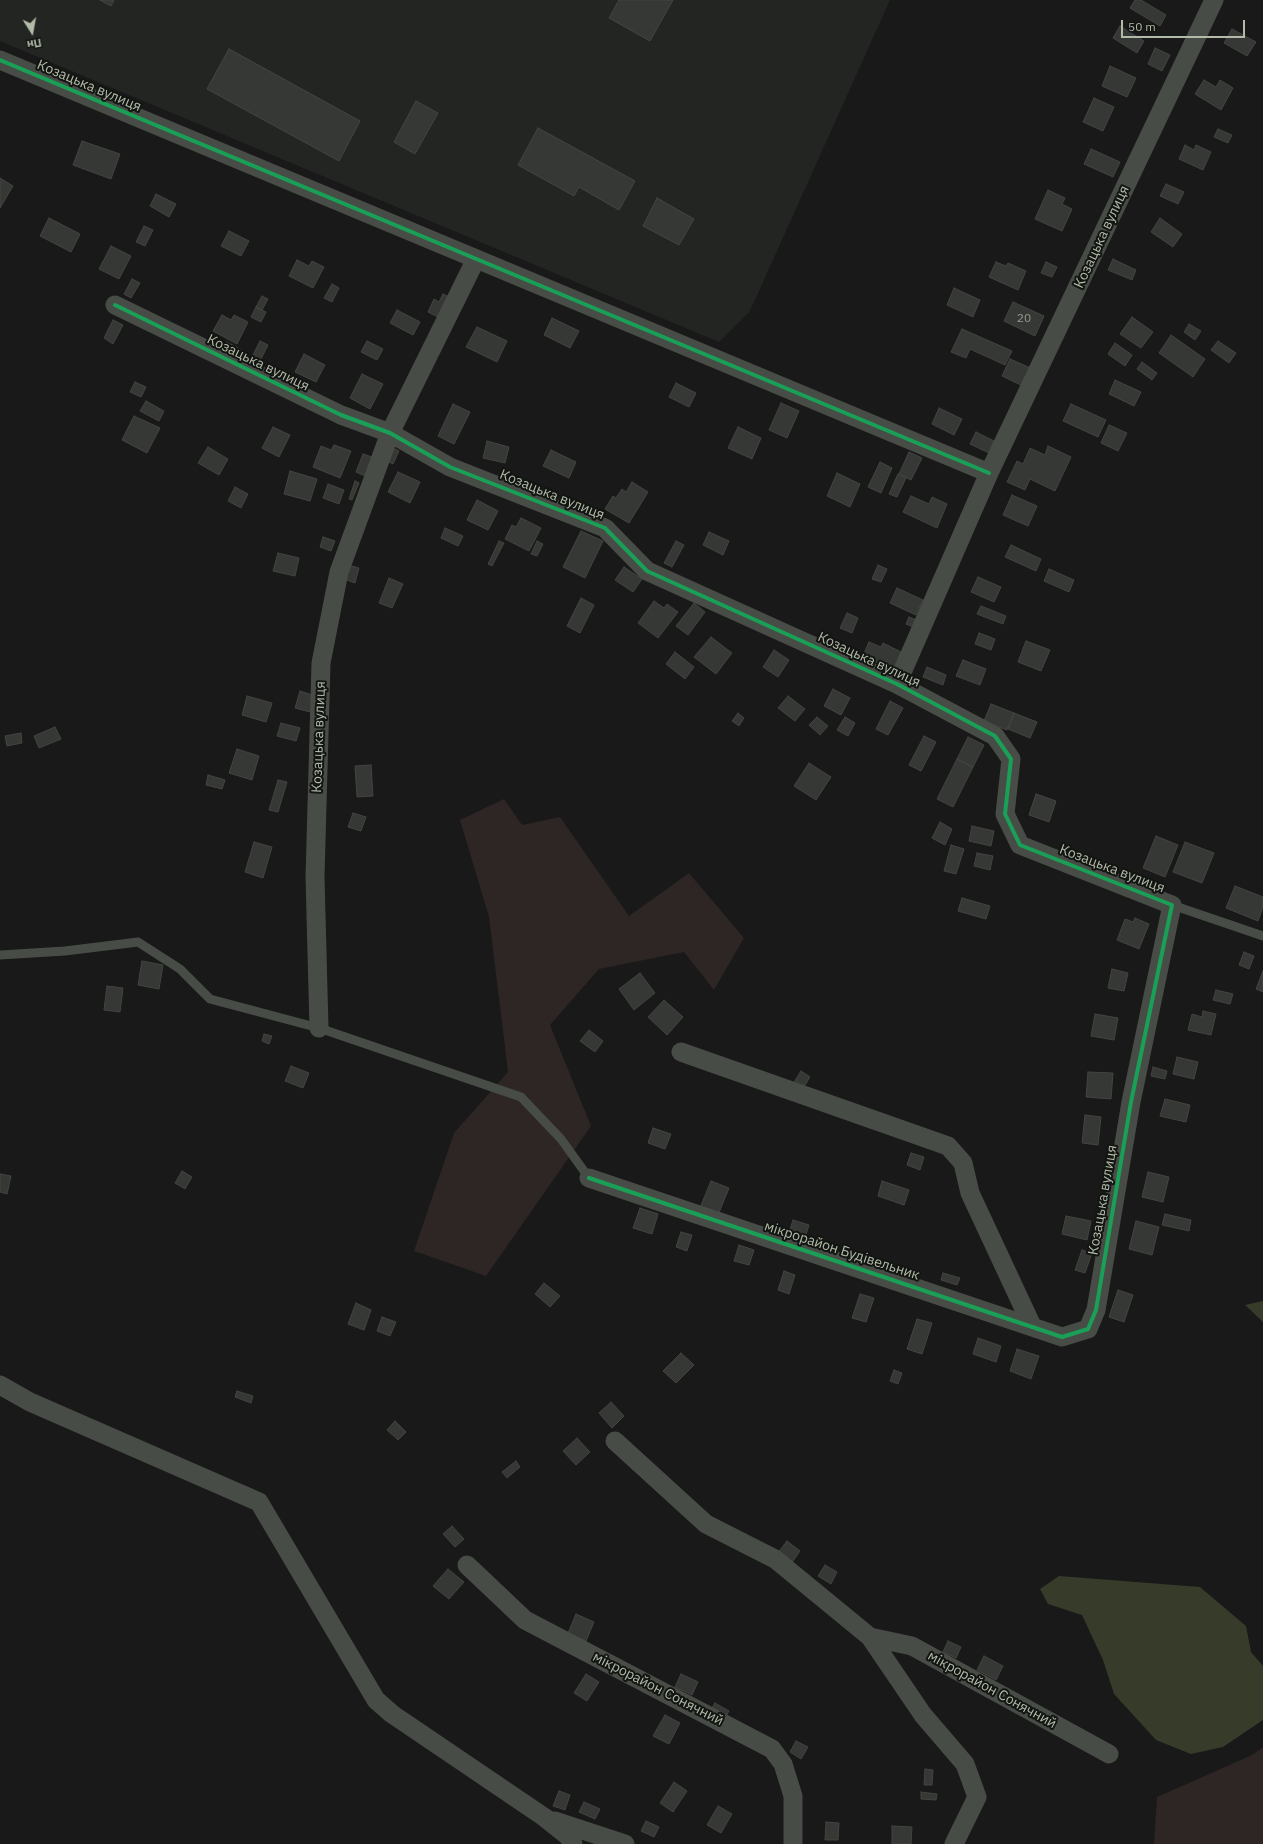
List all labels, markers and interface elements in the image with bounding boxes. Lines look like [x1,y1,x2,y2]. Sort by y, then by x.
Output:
north arrow [12,12,52,52]
scale bar [1123,12,1247,38]
text: 50 m [1128,19,1156,34]
text: Пн [26,36,43,52]
street label: Козацька вулиця [34,56,144,116]
street label: Козацька вулиця [1071,183,1133,291]
house number: 20 [1017,312,1031,326]
street label: Козацька вулиця [204,331,312,395]
street label: Козацька вулиця [497,466,607,524]
street label: Козацька вулиця [815,629,923,691]
street label: Козацька вулиця [309,681,329,793]
street label: Козацька вулиця [1057,841,1167,897]
street label: Козацька вулиця [1085,1144,1121,1256]
street label: мікрорайон Будівельник [762,1218,922,1284]
street label: мікрорайон Сонячний [925,1648,1059,1732]
street label: мікрорайон Сонячний [590,1649,726,1729]

